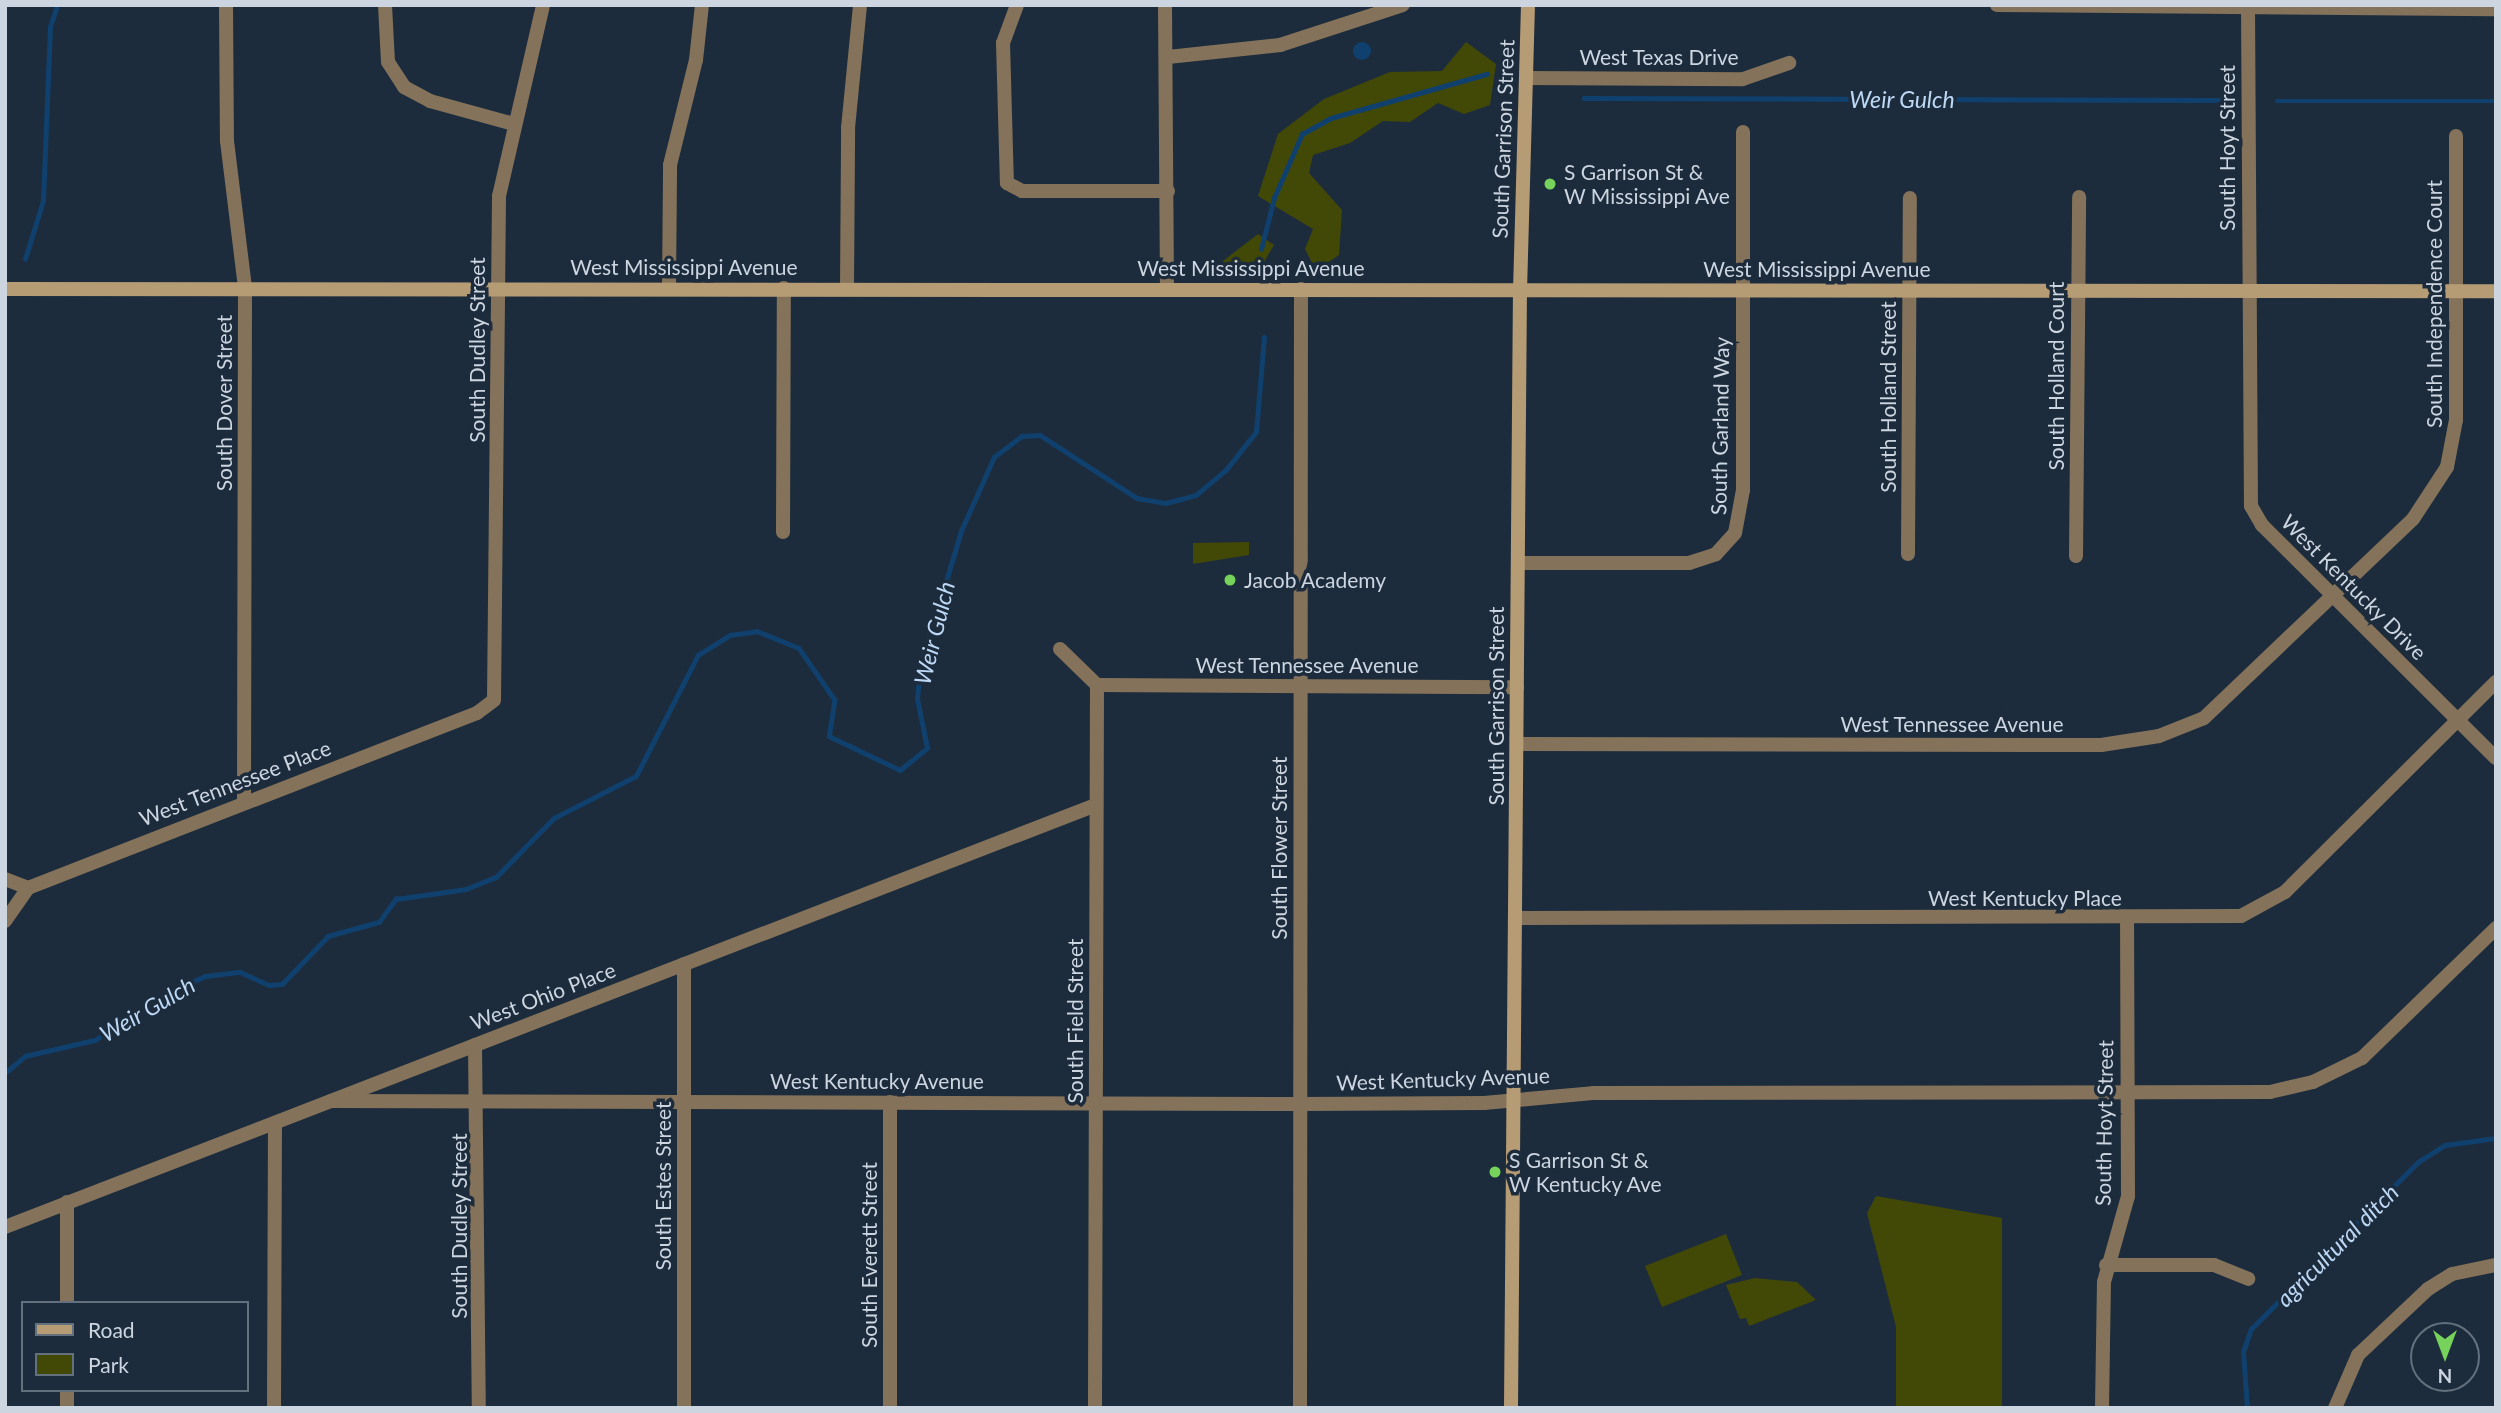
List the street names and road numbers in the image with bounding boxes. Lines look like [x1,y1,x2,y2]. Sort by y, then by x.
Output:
street label: South Garrison Street [1487,39,1519,239]
street label: West Texas Drive [1579,44,1739,70]
street label: South Hoyt Street [2214,65,2240,231]
street label: South Independence Court [2421,180,2447,428]
street label: West Mississippi Avenue [570,254,798,280]
street label: West Mississippi Avenue [1137,255,1365,281]
street label: West Mississippi Avenue [1703,256,1931,282]
street label: South Dudley Street [464,257,490,443]
street label: South Holland Court [2043,282,2069,470]
street label: South Holland Street [1875,301,1901,493]
street label: South Dover Street [211,315,237,491]
street label: South Garland Way [1706,336,1734,516]
street label: West Kentucky Drive [2276,509,2432,665]
street label: South Garrison Street [1483,607,1509,805]
street label: West Tennessee Avenue [1195,652,1419,678]
street label: West Tennessee Avenue [1840,711,2064,737]
street label: West Tennessee Place [135,735,335,831]
street label: South Flower Street [1266,756,1292,940]
street label: West Kentucky Place [1928,885,2122,911]
street label: South Field Street [1062,939,1088,1103]
street label: West Ohio Place [467,957,619,1035]
street label: South Hoyt Street [2090,1040,2118,1206]
street label: West Kentucky Avenue [1335,1063,1551,1095]
street label: West Kentucky Avenue [769,1068,985,1094]
street label: South Estes Street [650,1102,676,1270]
street label: South Dudley Street [446,1133,472,1319]
street label: South Everett Street [856,1162,882,1348]

